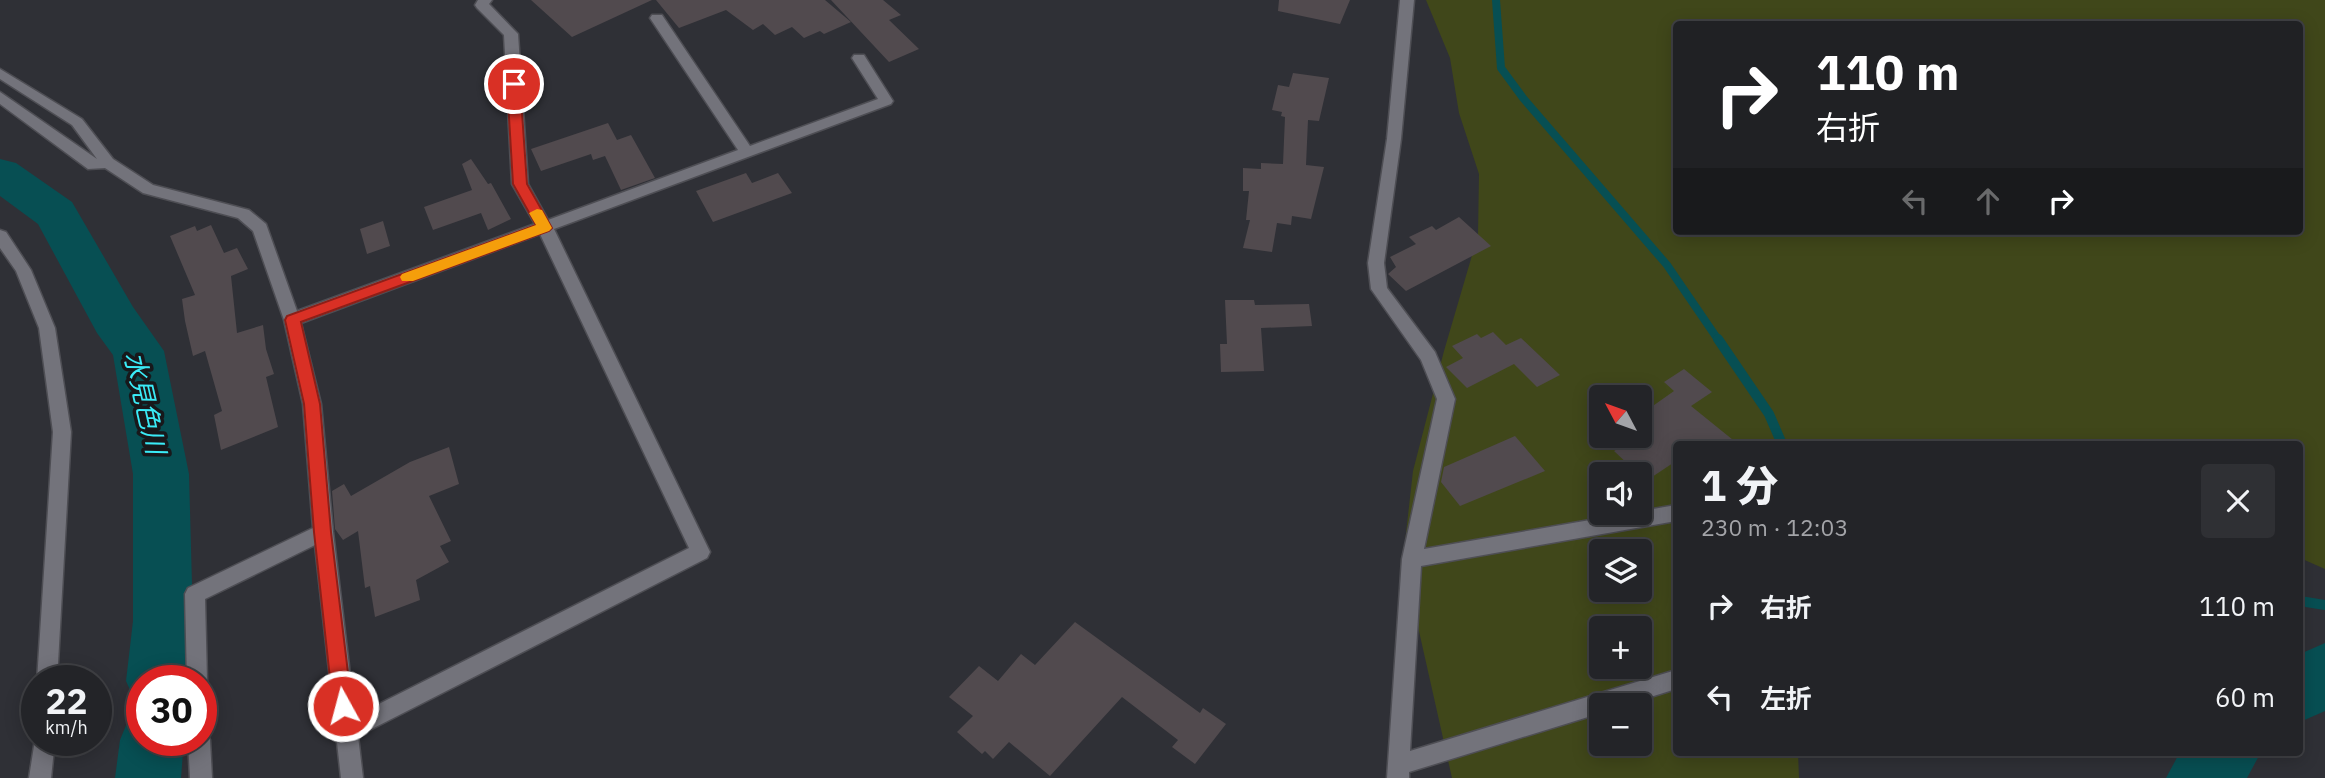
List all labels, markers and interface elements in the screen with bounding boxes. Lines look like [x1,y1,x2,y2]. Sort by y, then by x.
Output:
text: 110 m [1816,40,1960,103]
icon: right [1701,49,1792,140]
pin [484,54,544,114]
icon: arrive [495,65,533,103]
text: 右折 [1816,106,1880,148]
icon: left [1896,182,1934,220]
icon: ahead [1969,182,2007,220]
icon: right [2042,182,2080,220]
water label: 水見色川 [118,348,175,460]
north arrow [1589,385,1652,448]
map controls [1589,385,1652,756]
text: 1 分 [1701,458,1778,513]
button: sound [1589,462,1652,525]
button: close [2201,464,2275,538]
text: 230 m · 12:03 [1701,512,1848,542]
button: layers [1589,539,1652,602]
icon: right [1701,587,1739,625]
text: 110 m [2199,589,2275,623]
text: 右折 [1760,590,1812,624]
button: + [1589,616,1652,679]
speed limit sign: 30 [126,665,217,756]
position arrow [306,669,380,743]
text: 22 [45,678,88,724]
icon: left [1701,678,1739,716]
text: 60 m [2215,680,2275,714]
text: 左折 [1760,681,1812,715]
button: − [1589,693,1652,756]
text: km/h [45,716,88,739]

